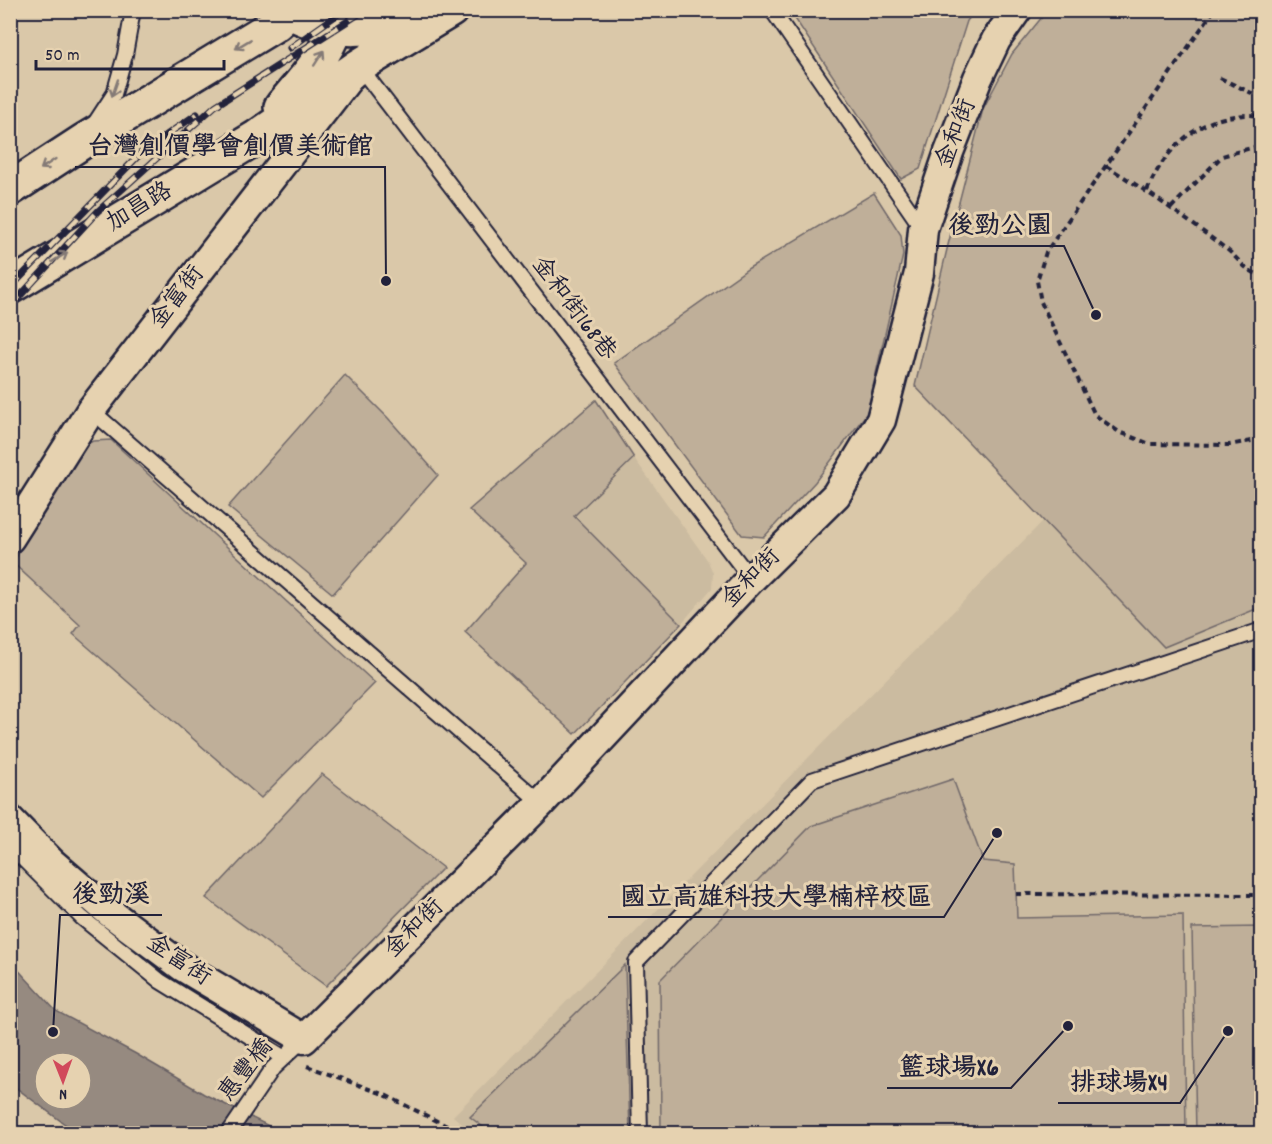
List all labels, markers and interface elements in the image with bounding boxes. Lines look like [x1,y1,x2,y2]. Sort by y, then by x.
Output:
scale bar [36,33,224,71]
one-way arrow [235,38,252,50]
text: 50 m [45,44,80,69]
one-way arrow [313,50,325,66]
one-way arrow [109,78,120,97]
street label: 金和街 [928,94,986,174]
callout: 台灣創價學會創價美術館 [75,123,385,167]
text: 台灣創價學會創價美術館 [87,130,373,167]
one-way arrow [40,158,56,170]
street label: 加昌路 [100,175,180,241]
callout: 後勁公園 [936,202,1064,246]
text: 後勁公園 [948,209,1052,246]
one-way arrow [52,250,69,263]
street label: 金和街168巷 [523,250,623,368]
street label: 金富街 [142,259,214,337]
street label: 金和街 [715,541,789,617]
callout: 後勁溪 [60,871,162,915]
callout: 國立高雄科技大學楠梓校區 [608,873,944,917]
text: 後勁溪 [72,878,150,915]
text: 國立高雄科技大學楠梓校區 [620,881,932,918]
street label: 金和街 [378,892,452,966]
street label: 金富街 [139,927,217,995]
street label: 惠豐橋 [211,1032,283,1110]
callout: 籃球場X6 [887,1044,1011,1088]
north arrow [33,1051,93,1111]
text: 籃球場X6 [899,1051,999,1088]
callout: 排球場X4 [1058,1059,1180,1103]
text: 排球場X4 [1070,1066,1168,1103]
text: N [59,1082,67,1105]

